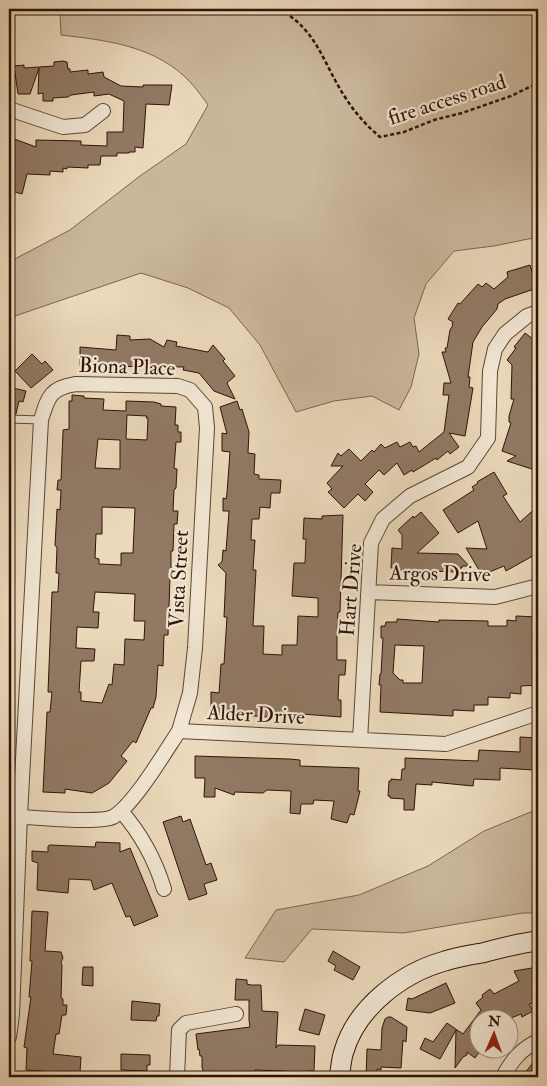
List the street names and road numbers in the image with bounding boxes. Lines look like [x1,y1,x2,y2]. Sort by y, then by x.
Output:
street label: fire access road [385,68,510,132]
street label: Biona Place [78,352,176,382]
street label: Vista Street [163,529,195,629]
street label: Hart Drive [333,542,369,637]
street label: Argos Drive [388,560,491,588]
street label: Alder Drive [205,699,306,731]

